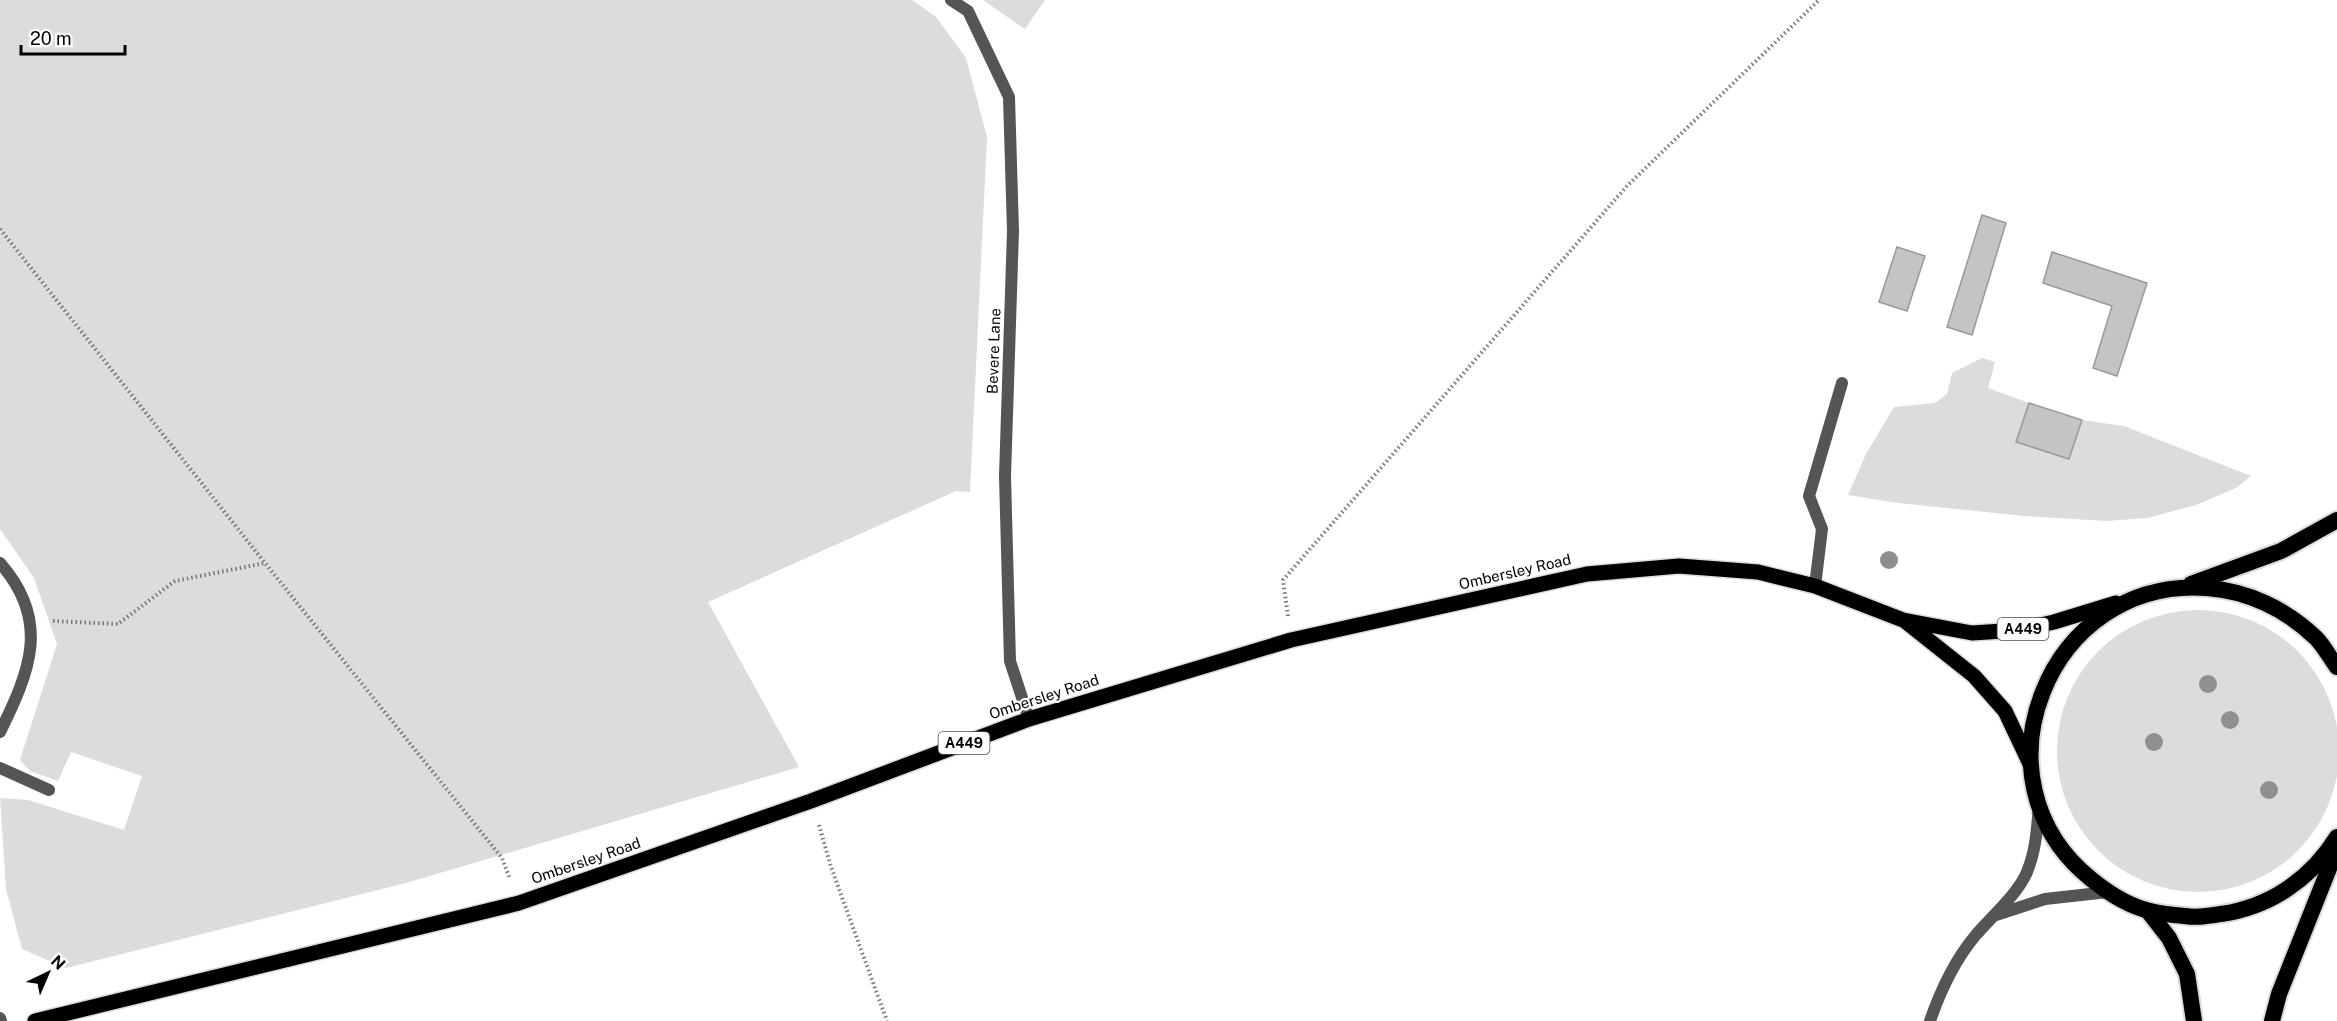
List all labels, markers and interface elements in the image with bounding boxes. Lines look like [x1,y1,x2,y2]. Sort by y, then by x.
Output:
scale bar [21,18,124,56]
text: 20 m [30,28,72,49]
street label: Bevere Lane [984,308,1003,394]
street label: Ombersley Road [1457,550,1573,593]
road number: A449 [1998,618,2048,640]
street label: Ombersley Road [987,671,1101,722]
road number: A449 [938,732,990,754]
street label: Ombersley Road [529,834,643,887]
north arrow [18,943,78,1003]
text: N [47,951,69,974]

